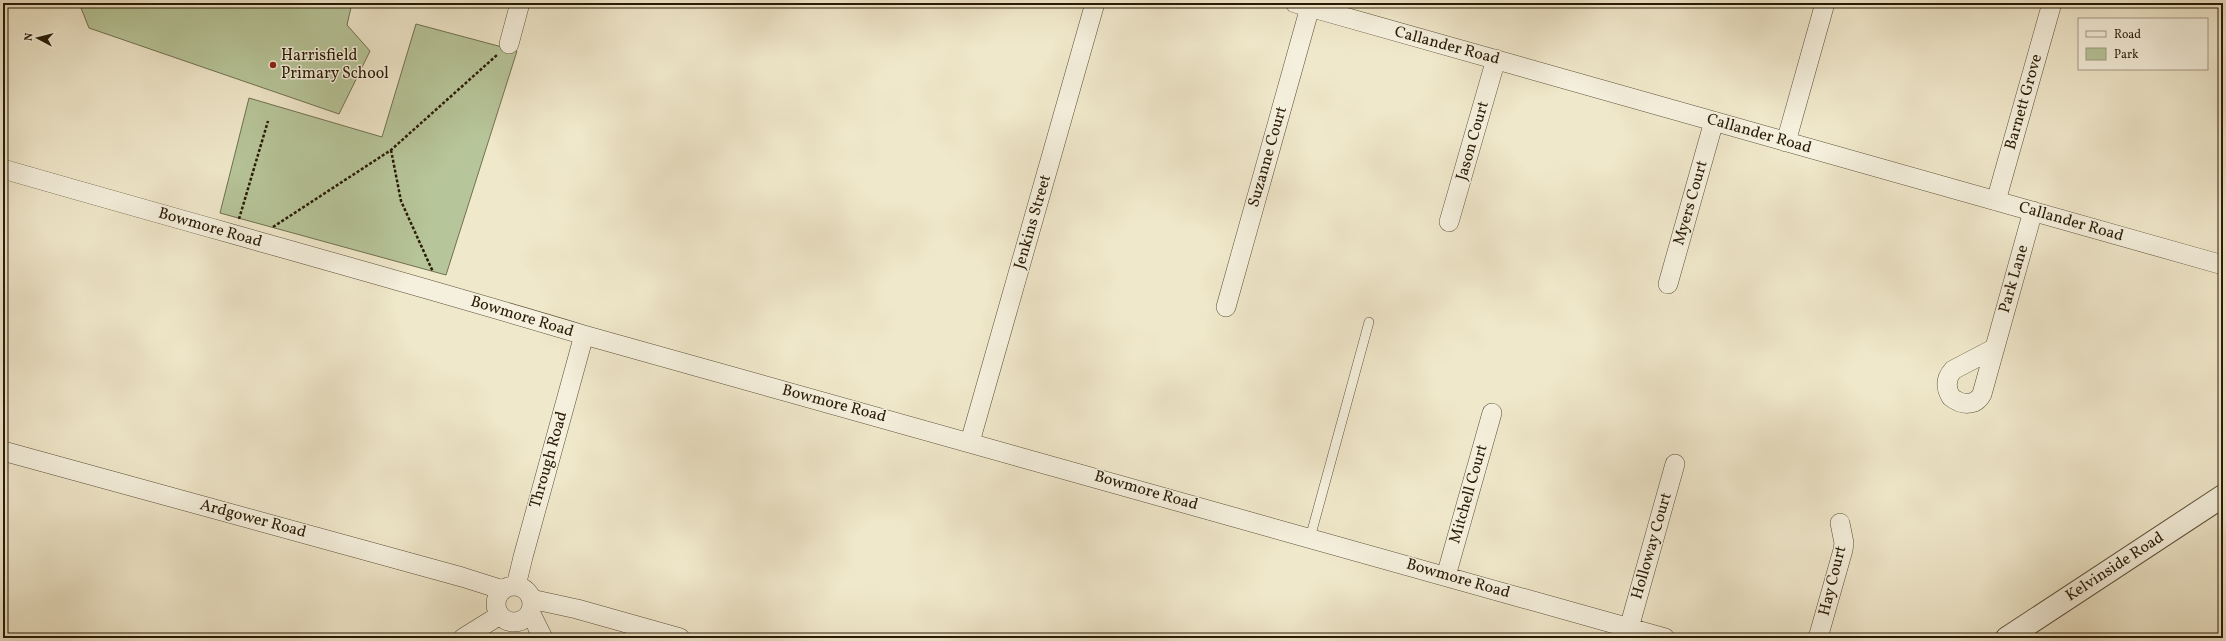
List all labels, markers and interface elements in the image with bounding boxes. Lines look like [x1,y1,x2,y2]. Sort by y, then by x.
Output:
north arrow [18,18,58,58]
legend [2078,18,2208,70]
street label: Callander Road [1392,21,1502,71]
text: Road [2114,27,2141,43]
text: N [22,32,37,42]
place label: Harrisfield Primary School [281,45,389,85]
text: Park [2114,47,2139,63]
street label: Barnett Grove [2000,52,2048,152]
marker: Harrisfield Primary School [268,60,278,70]
street label: Jason Court [1451,98,1495,183]
street label: Suzanne Court [1243,104,1293,210]
street label: Callander Road [1704,109,1814,159]
street label: Myers Court [1668,158,1714,248]
street label: Jenkins Street [1009,172,1057,272]
street label: Callander Road [2016,197,2126,247]
street label: Bowmore Road [156,203,264,253]
street label: Park Lane [1994,242,2034,316]
street label: Bowmore Road [468,291,576,343]
street label: Bowmore Road [779,380,889,428]
street label: Through Road [525,409,573,511]
street label: Mitchell Court [1444,442,1494,546]
street label: Bowmore Road [1092,466,1200,516]
street label: Holloway Court [1626,490,1678,602]
street label: Ardgower Road [197,494,309,544]
street label: Kelvinside Road [2062,527,2168,607]
street label: Hay Court [1814,543,1852,618]
street label: Bowmore Road [1404,554,1512,604]

